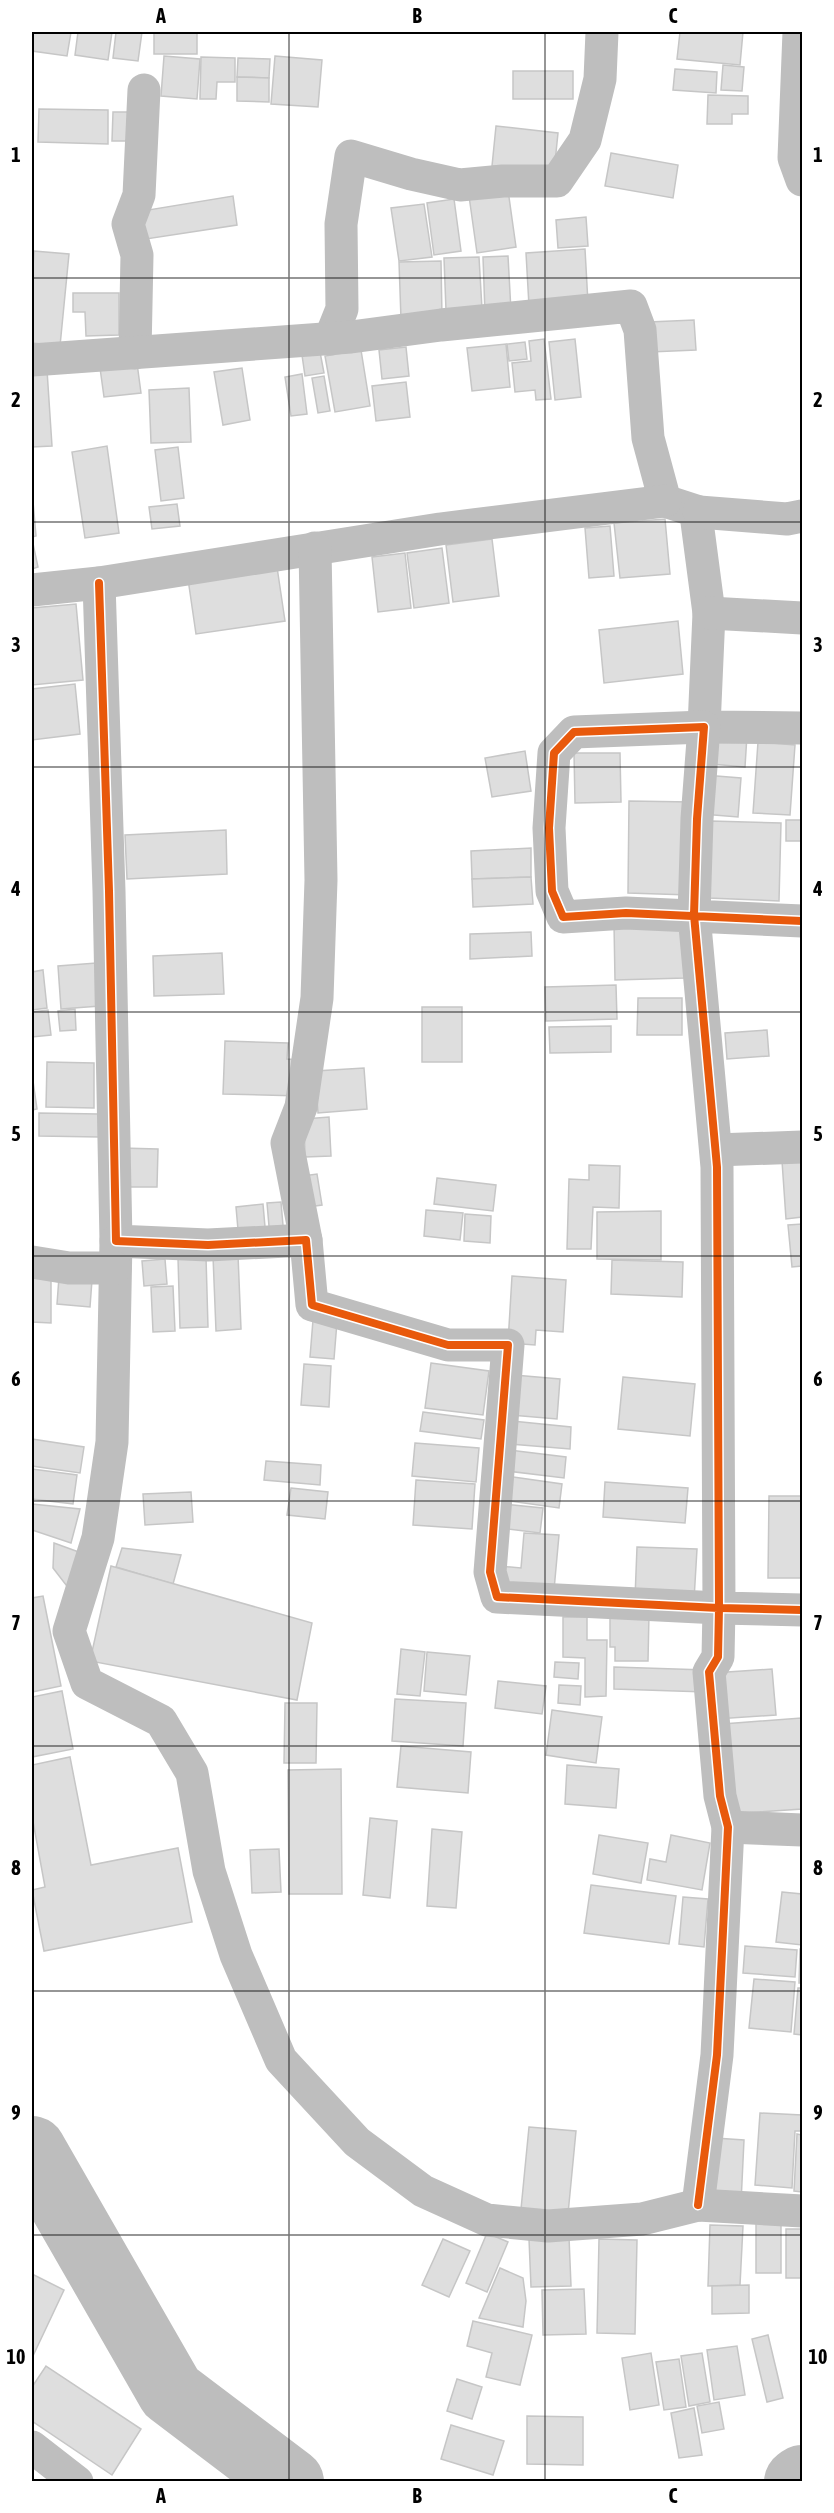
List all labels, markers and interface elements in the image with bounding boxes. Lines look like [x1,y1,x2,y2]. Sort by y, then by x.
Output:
text: A [155,4,166,27]
text: B [412,4,422,27]
text: C [669,4,678,27]
text: 1 [11,143,21,166]
text: 1 [813,143,823,166]
text: 2 [11,388,21,411]
text: 2 [813,388,823,411]
text: 3 [11,633,21,656]
text: 3 [813,633,823,656]
text: 4 [10,877,21,900]
text: 4 [812,877,823,900]
text: 5 [11,1122,21,1145]
text: 5 [813,1122,823,1145]
text: 6 [11,1367,21,1390]
text: 6 [813,1367,823,1390]
text: 7 [11,1611,21,1634]
text: 7 [813,1611,823,1634]
text: 8 [11,1856,21,1879]
text: 8 [813,1856,823,1879]
text: 9 [11,2101,21,2124]
text: 9 [813,2101,823,2124]
text: 10 [7,2345,25,2368]
text: 10 [809,2345,827,2368]
text: A [155,2484,166,2507]
text: B [412,2484,422,2507]
text: C [669,2484,678,2507]

